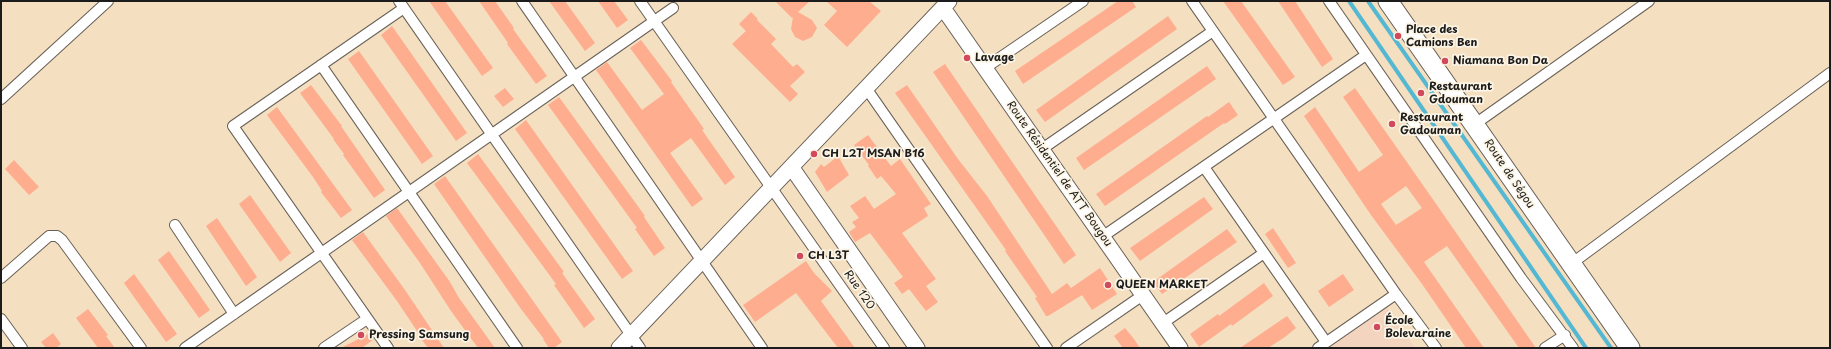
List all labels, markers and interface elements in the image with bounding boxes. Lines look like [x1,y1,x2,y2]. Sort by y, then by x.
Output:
place label: Place des Camions Ben [1406,23,1477,49]
marker: Place des Camions Ben [1393,31,1403,41]
place label: Lavage [975,51,1014,65]
marker: Lavage [962,53,972,63]
place label: Niamana Bon Da [1453,54,1548,68]
marker: Niamana Bon Da [1440,56,1450,66]
place label: Restaurant Gdouman [1429,80,1492,106]
marker: Restaurant Gdouman [1416,88,1426,98]
street label: Route Résidentiel de ATT Bougou [1003,99,1115,249]
place label: Restaurant Gadouman [1400,111,1463,137]
marker: Restaurant Gadouman [1387,119,1397,129]
street label: Route de Ségou [1481,137,1537,211]
place label: CH L2T MSAN B16 [822,147,924,161]
marker: CH L2T MSAN B16 [809,149,819,159]
place label: CH L3T [808,249,849,263]
marker: CH L3T [795,251,805,261]
street label: Rue 120 [841,268,877,312]
place label: QUEEN MARKET [1116,278,1208,292]
marker: QUEEN MARKET [1103,280,1113,290]
place label: École Bolevaraine [1385,314,1451,340]
marker: École Bolevaraine [1372,322,1382,332]
place label: Pressing Samsung [369,328,469,342]
marker: Pressing Samsung [356,330,366,340]

